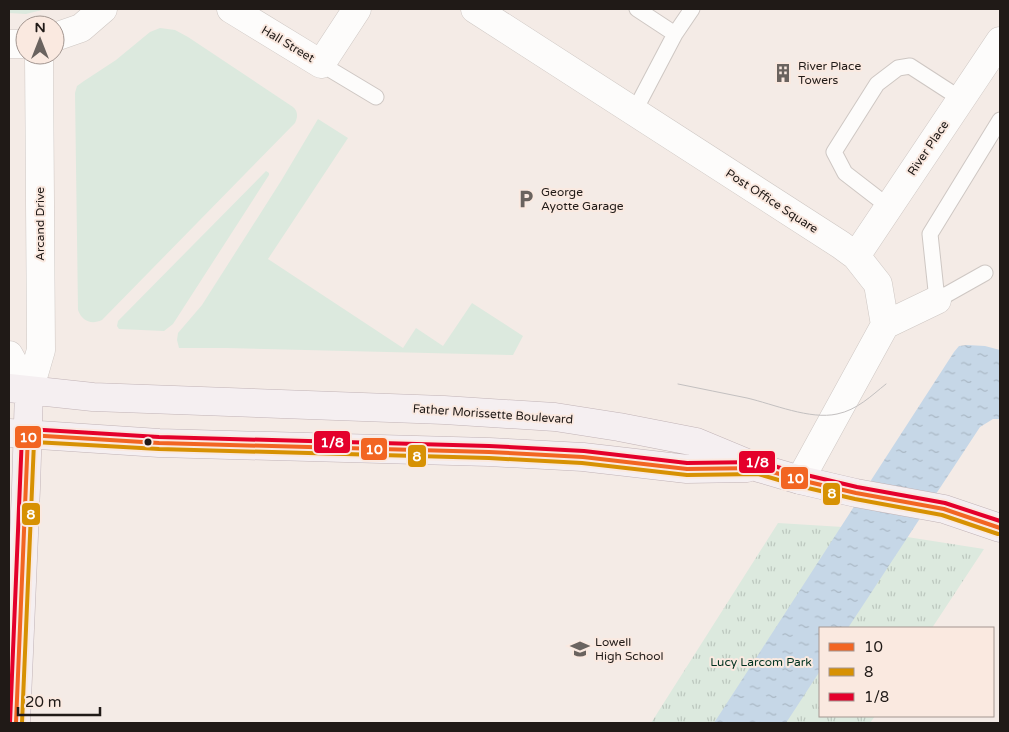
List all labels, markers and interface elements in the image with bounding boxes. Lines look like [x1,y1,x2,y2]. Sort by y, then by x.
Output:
north arrow [15,15,65,65]
text: N [34,19,46,36]
street label: Hall Street [259,23,317,65]
place label: River Place Towers [798,59,861,87]
building icon: River Place Towers [772,62,794,84]
street label: River Place [905,118,952,178]
street label: Post Office Square [723,166,821,236]
place label: George Ayotte Garage [541,185,624,213]
street label: Arcand Drive [33,187,47,261]
parking icon: George Ayotte Garage [515,188,537,210]
street label: Father Morissette Boulevard [412,401,574,427]
line badge: 10 [14,425,42,449]
text: 10 [19,429,37,446]
line badge: 1/8 [313,430,351,454]
text: 1/8 [320,434,344,451]
unlabelled marker [143,437,153,447]
line badge: 10 [360,437,388,461]
text: 10 [365,441,383,458]
line badge: 8 [407,444,427,468]
text: 8 [413,448,422,465]
line badge: 1/8 [738,450,776,474]
text: 1/8 [745,454,769,471]
line badge: 10 [780,466,809,490]
text: 10 [786,470,804,487]
line badge: 8 [822,482,841,506]
text: 8 [828,485,837,502]
line badge: 8 [21,502,41,526]
text: 8 [27,506,36,523]
legend [819,627,994,717]
place label: Lowell High School [595,635,664,663]
school or university icon: Lowell High School [569,638,591,660]
text: 10 [864,638,883,656]
park label: Lucy Larcom Park [710,655,812,669]
text: 8 [864,663,873,681]
scale bar [18,684,100,716]
text: 1/8 [864,688,889,706]
text: 20 m [25,693,62,711]

